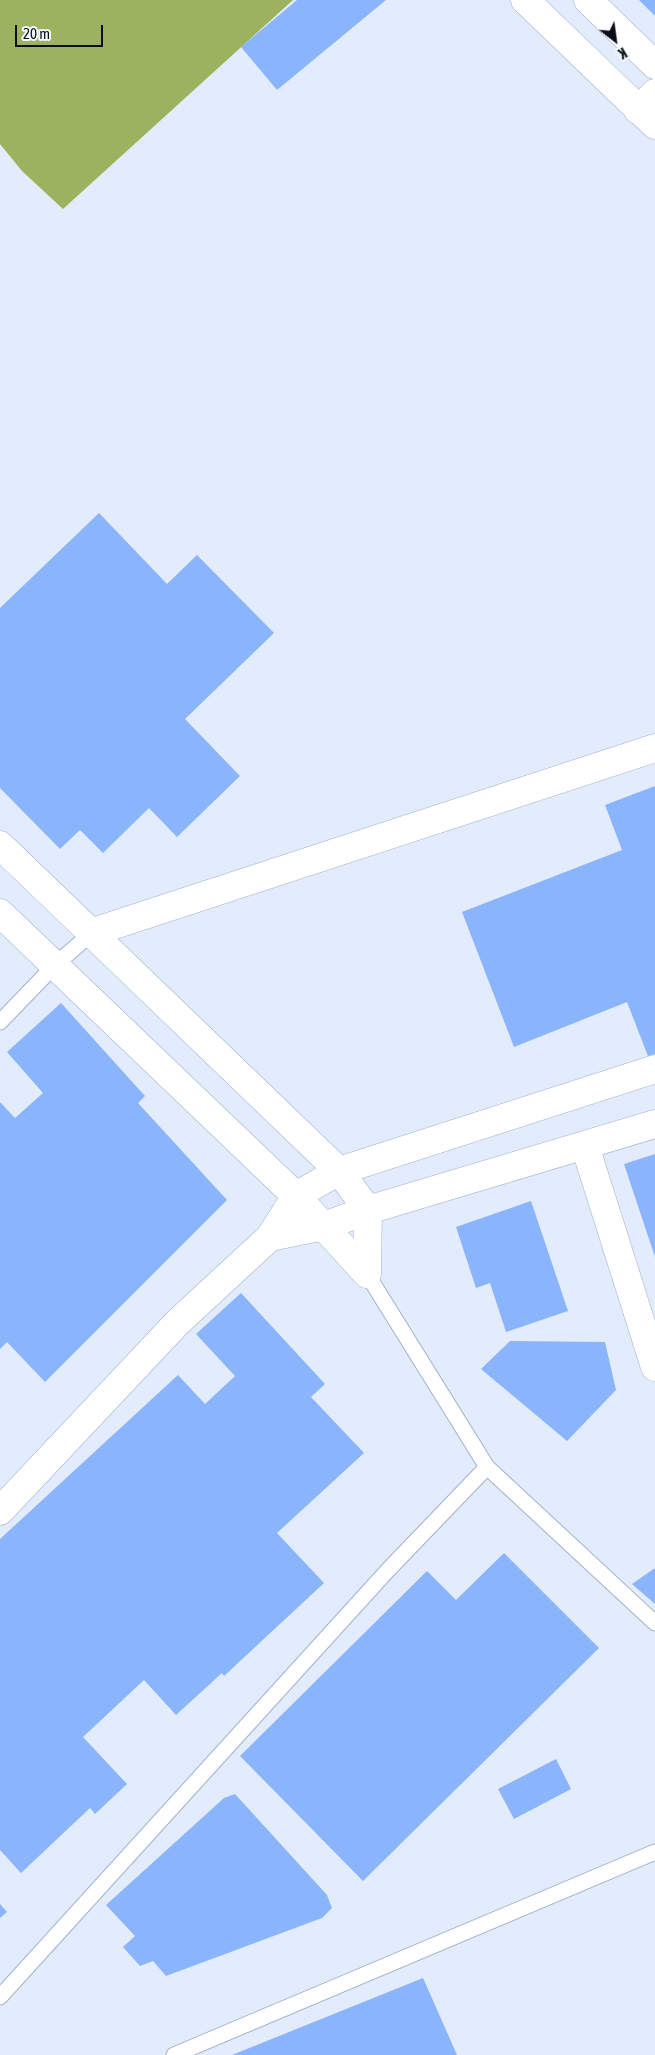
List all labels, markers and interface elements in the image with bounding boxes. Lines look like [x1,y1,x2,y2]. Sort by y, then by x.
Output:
scale bar [18,15,105,47]
north arrow [590,15,640,65]
text: 20 m [23,25,50,42]
text: K [616,44,629,62]

